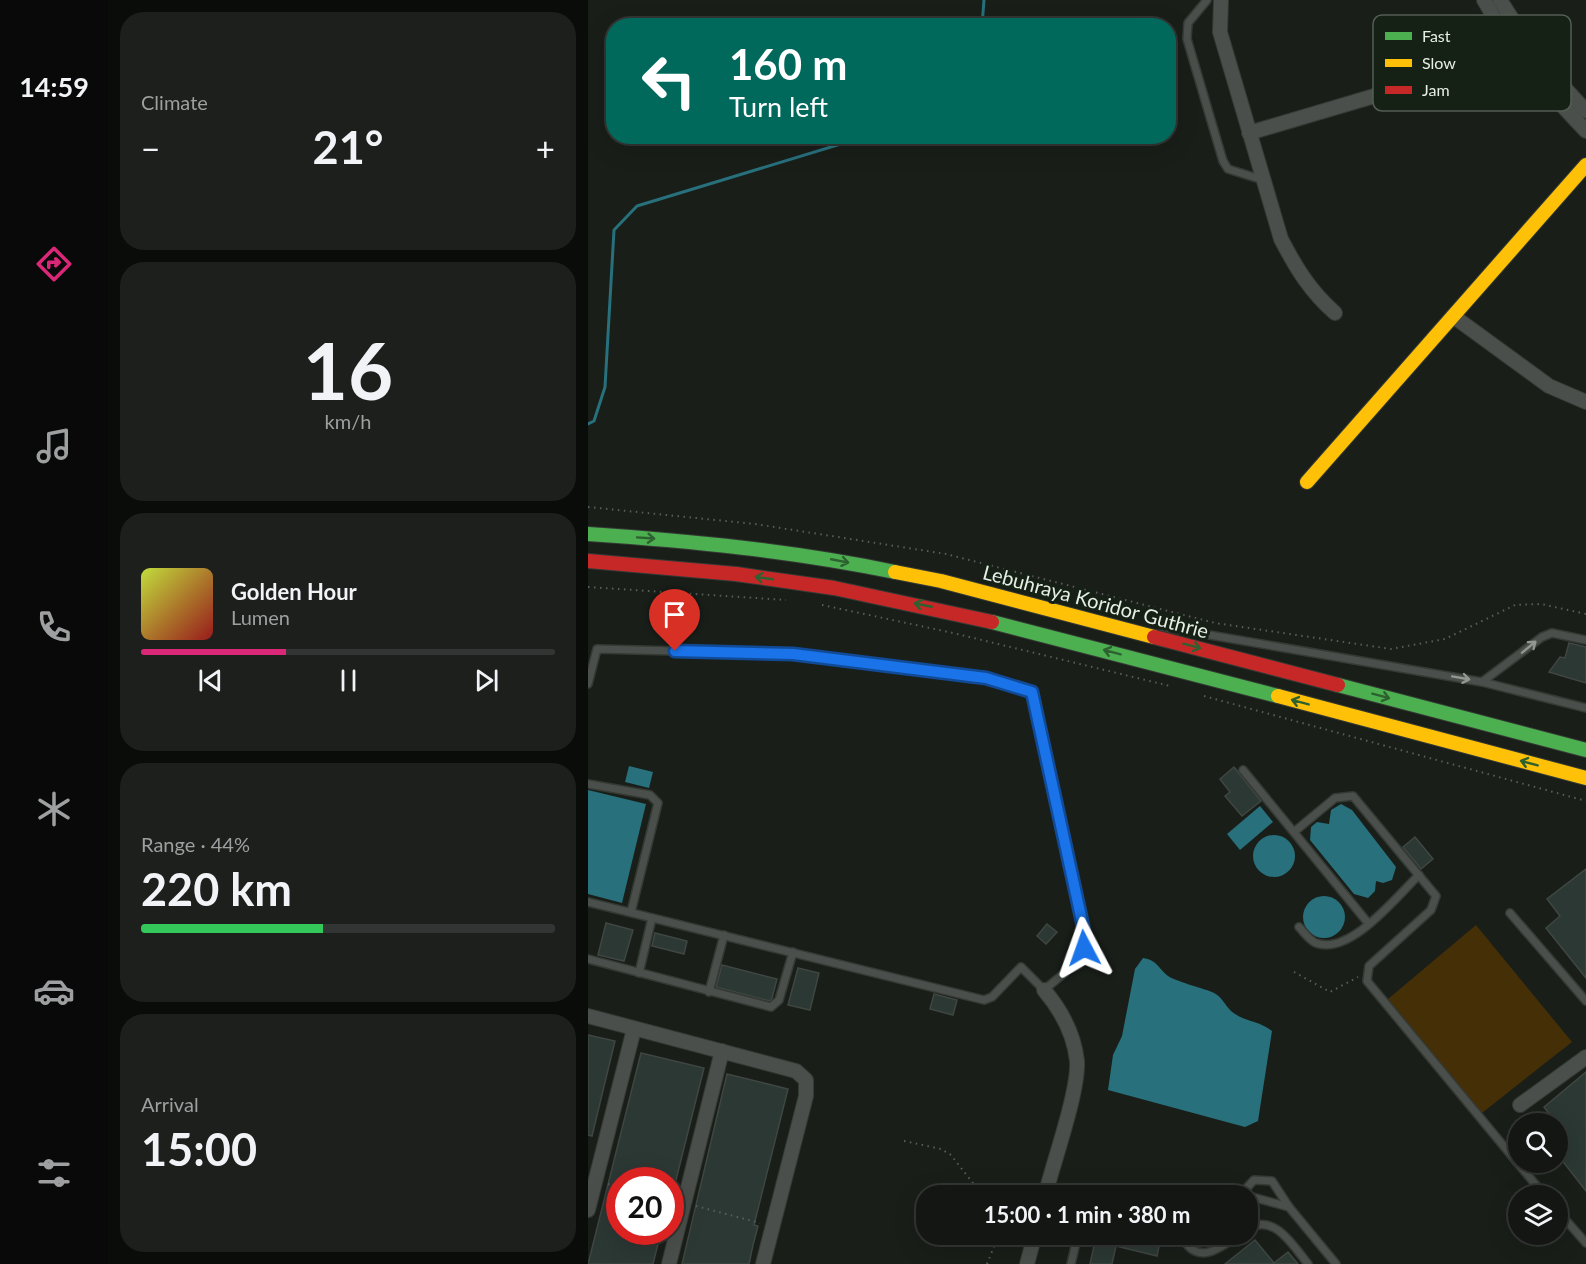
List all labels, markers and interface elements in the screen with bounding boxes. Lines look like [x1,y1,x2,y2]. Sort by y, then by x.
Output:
legend [1373,15,1571,111]
text: Fast [1422,26,1451,45]
text: 160 m [729,39,847,89]
icon: left [630,42,708,120]
text: Slow [1422,53,1456,72]
text: 14:59 [19,70,89,103]
text: Jam [1422,80,1450,99]
text: Climate [141,90,208,114]
text: Turn left [729,90,828,123]
text: 21° [313,120,383,174]
text: − [141,128,160,168]
text: + [536,128,555,168]
icon: directions [33,243,75,285]
text: 16 [303,323,393,417]
text: km/h [325,409,371,433]
icon: music [33,425,75,467]
one-way arrow [636,533,656,544]
one-way arrow [830,556,849,567]
street label: Lebuhraya Koridor Guthrie [981,559,1211,643]
one-way arrow [755,572,775,583]
text: Golden Hour [231,578,357,605]
pin [649,589,700,651]
icon: arrive [658,598,691,631]
one-way arrow [913,599,933,610]
text: Lumen [231,605,290,629]
icon: phone [33,606,75,648]
one-way arrow [1183,641,1202,653]
one-way arrow [1521,641,1537,654]
one-way arrow [1103,646,1122,657]
icon: previous [194,664,227,697]
icon: pause [332,664,365,697]
icon: next [470,664,503,697]
one-way arrow [1450,673,1470,684]
one-way arrow [1371,691,1390,703]
one-way arrow [1291,696,1310,708]
one-way arrow [1520,757,1539,769]
icon: climate [33,788,75,830]
text: Range · 44% [141,832,250,856]
text: 220 km [141,862,292,916]
position arrow [1052,916,1116,980]
icon: car [33,970,75,1012]
text: Arrival [141,1092,199,1116]
map controls [1508,1113,1568,1245]
button: search [1508,1113,1568,1173]
text: 15:00 [141,1122,257,1176]
icon: filters [33,1152,75,1194]
speed limit sign: 20 [606,1167,684,1245]
button: layers [1508,1185,1568,1245]
text: 15:00 · 1 min · 380 m [984,1201,1190,1228]

